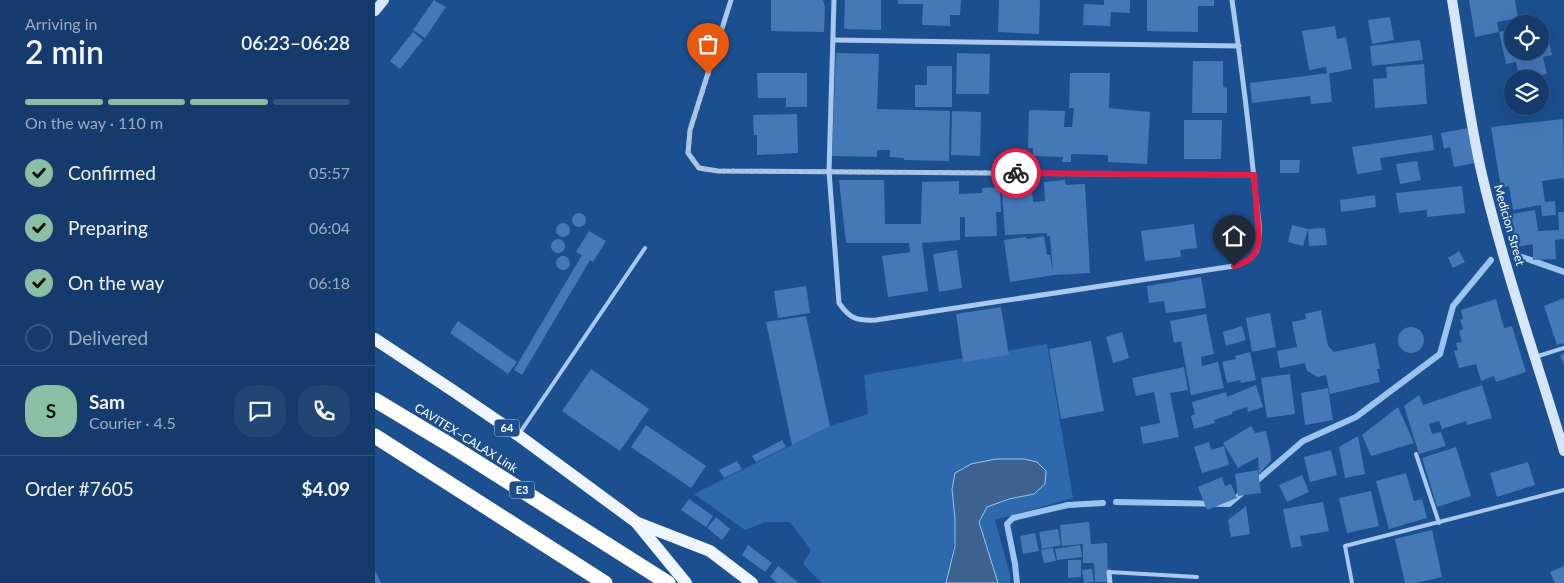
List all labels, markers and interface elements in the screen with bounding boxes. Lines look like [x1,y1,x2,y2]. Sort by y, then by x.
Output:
text: Arriving in [25,14,98,33]
map controls [1504,15,1549,115]
button: locate [1504,15,1549,60]
pin [687,23,729,74]
icon: bag [694,30,722,58]
text: 06:23–06:28 [241,31,350,54]
text: 2 min [25,32,104,71]
button: layers [1504,70,1549,115]
text: On the way · 110 m [25,113,163,132]
courier [991,148,1041,198]
icon: check [25,159,53,187]
icon: bike [1002,159,1030,187]
text: Confirmed [68,161,156,184]
text: 05:57 [309,163,350,182]
street label: Medicion Street [1491,183,1528,268]
icon: check [25,214,53,242]
pin [1213,215,1255,266]
text: Preparing [68,216,148,239]
text: 06:04 [309,218,350,237]
icon: home [1220,222,1248,250]
icon: check [25,269,53,297]
text: On the way [68,271,164,294]
text: 06:18 [309,273,350,292]
text: Delivered [68,326,148,349]
button: chat [234,385,286,437]
button: phone [298,385,350,437]
text: Sam [89,390,125,413]
text: S [46,399,56,422]
street label: CAVITEX–CALAX Link [412,400,521,476]
text: Courier · 4.5 [89,413,176,432]
road number: 64 [495,419,519,436]
text: Order #7605 [25,477,134,500]
text: $4.09 [301,477,350,500]
road number: E3 [509,482,535,498]

